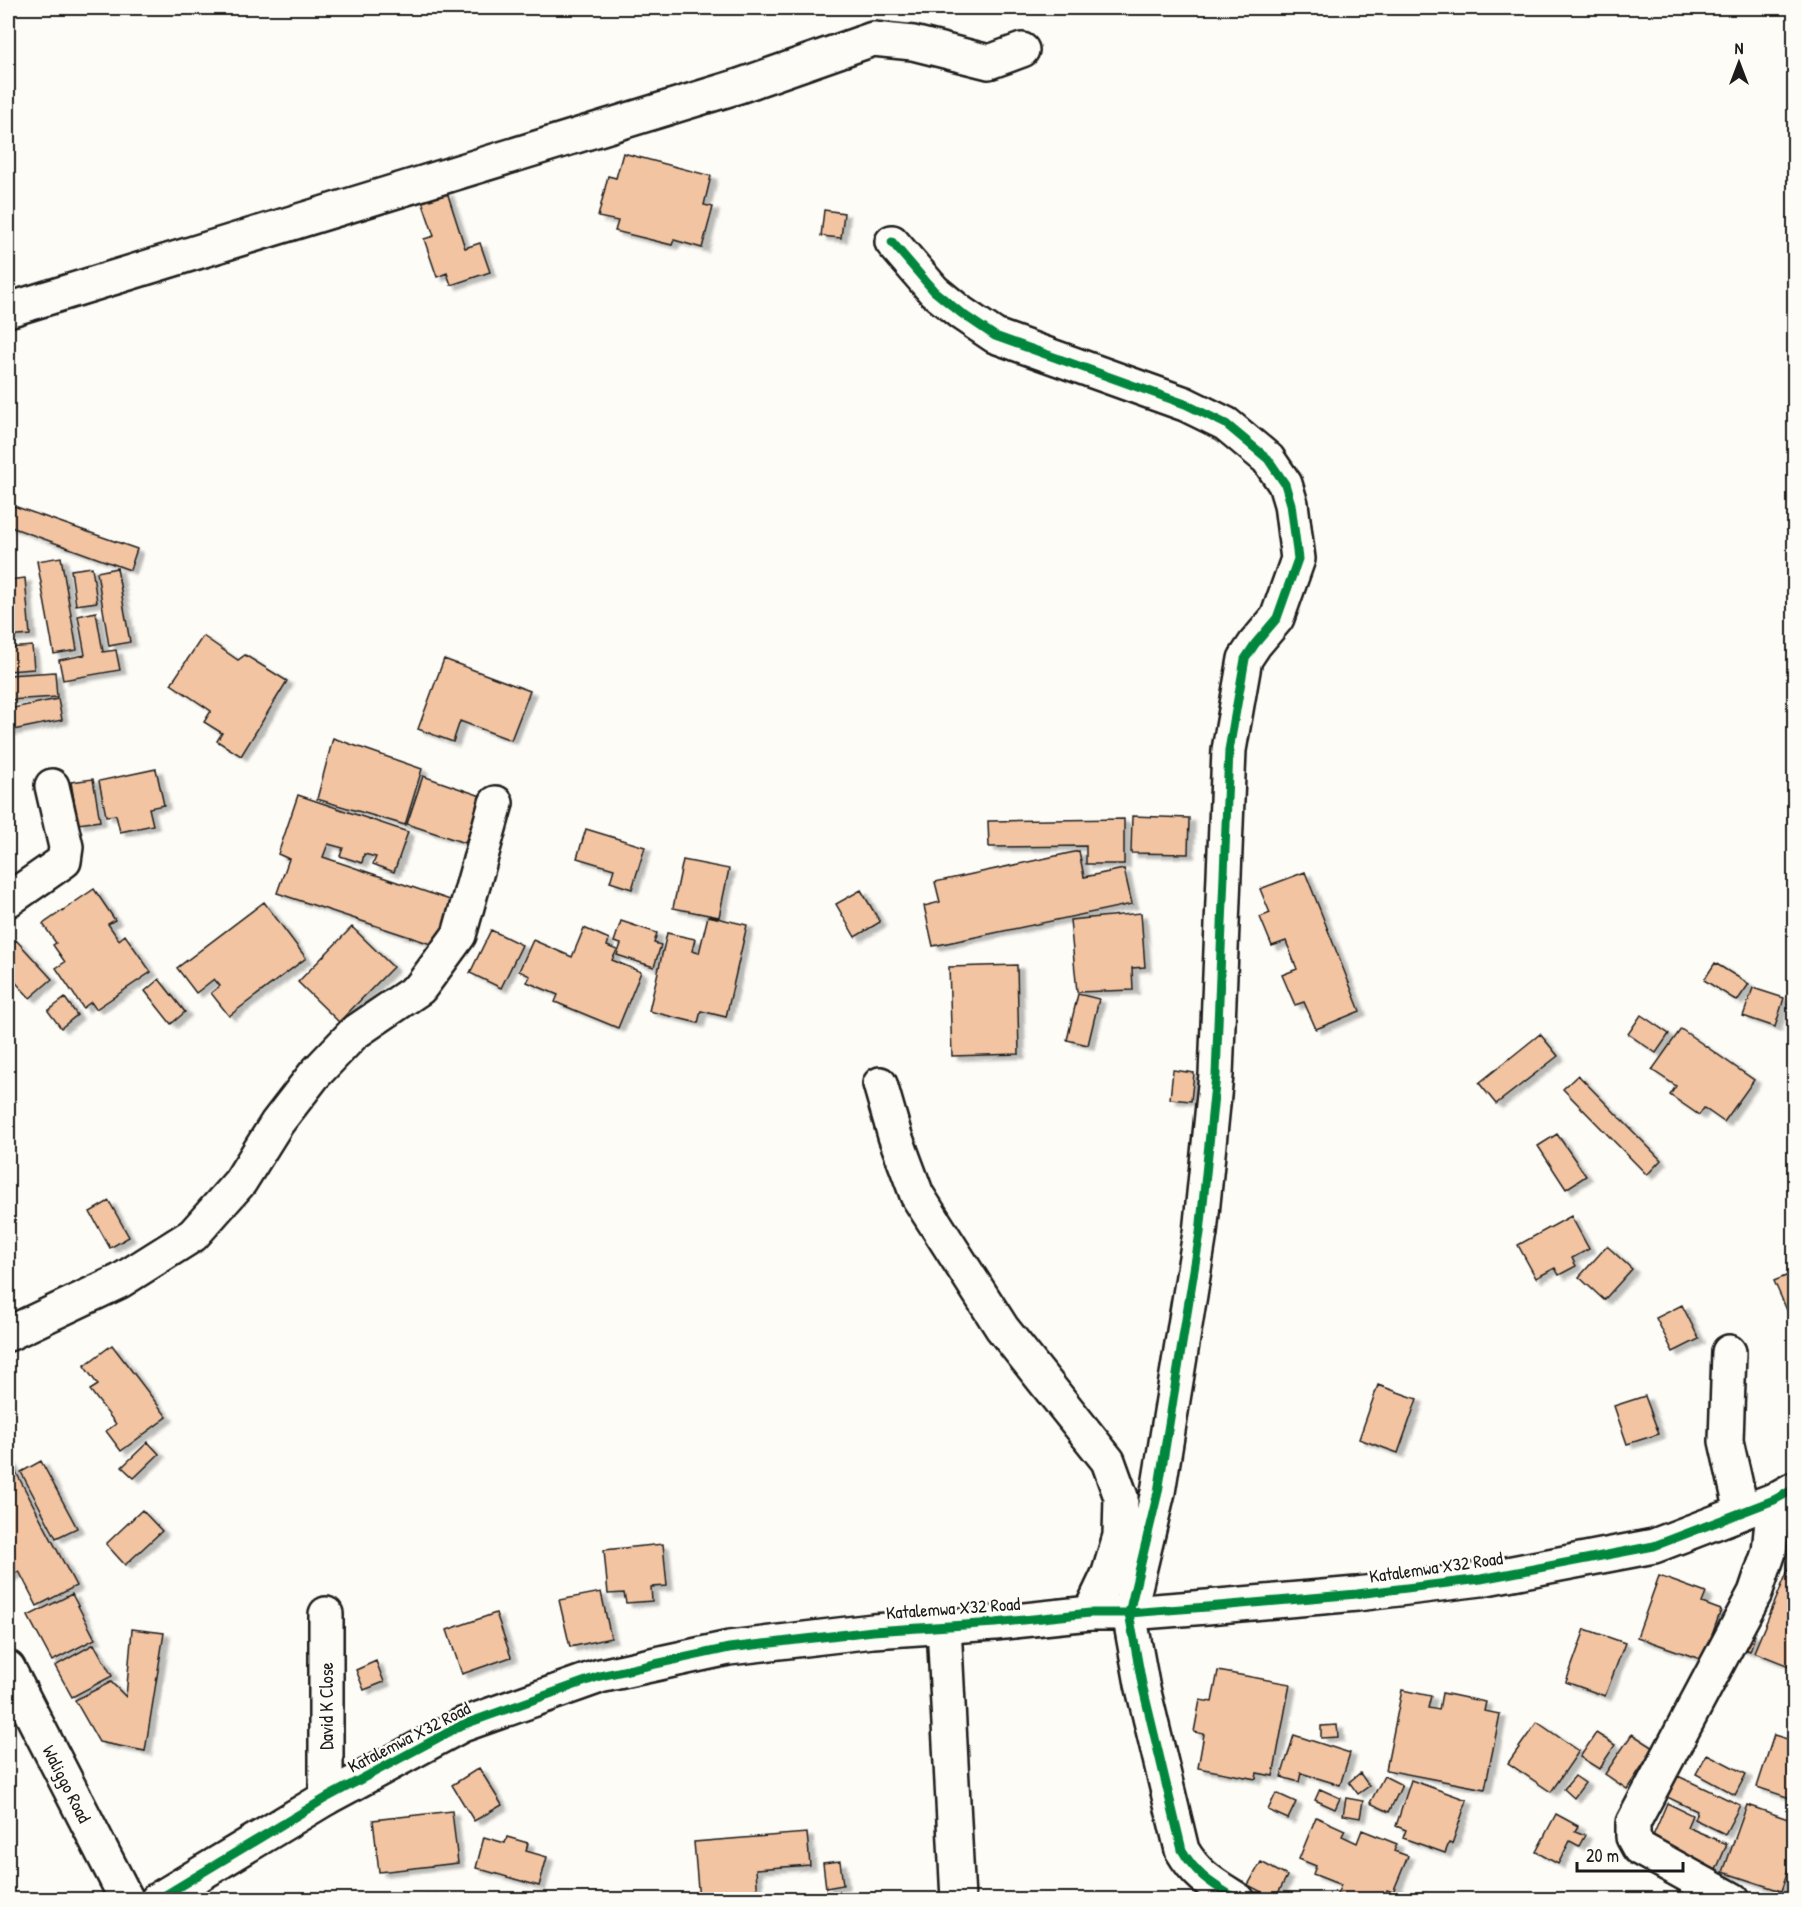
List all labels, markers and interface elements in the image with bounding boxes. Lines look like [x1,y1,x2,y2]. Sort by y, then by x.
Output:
north arrow [1709,33,1769,93]
text: N [1735,37,1744,59]
street label: Katalemwa X32 Road [1368,1545,1504,1589]
street label: Katalemwa X32 Road [885,1591,1021,1625]
street label: David K Close [314,1662,339,1750]
street label: Katalemwa X32 Road [343,1695,475,1779]
street label: Waliggo Road [37,1741,98,1827]
scale bar [1577,1835,1684,1873]
text: 20 m [1586,1843,1619,1868]

